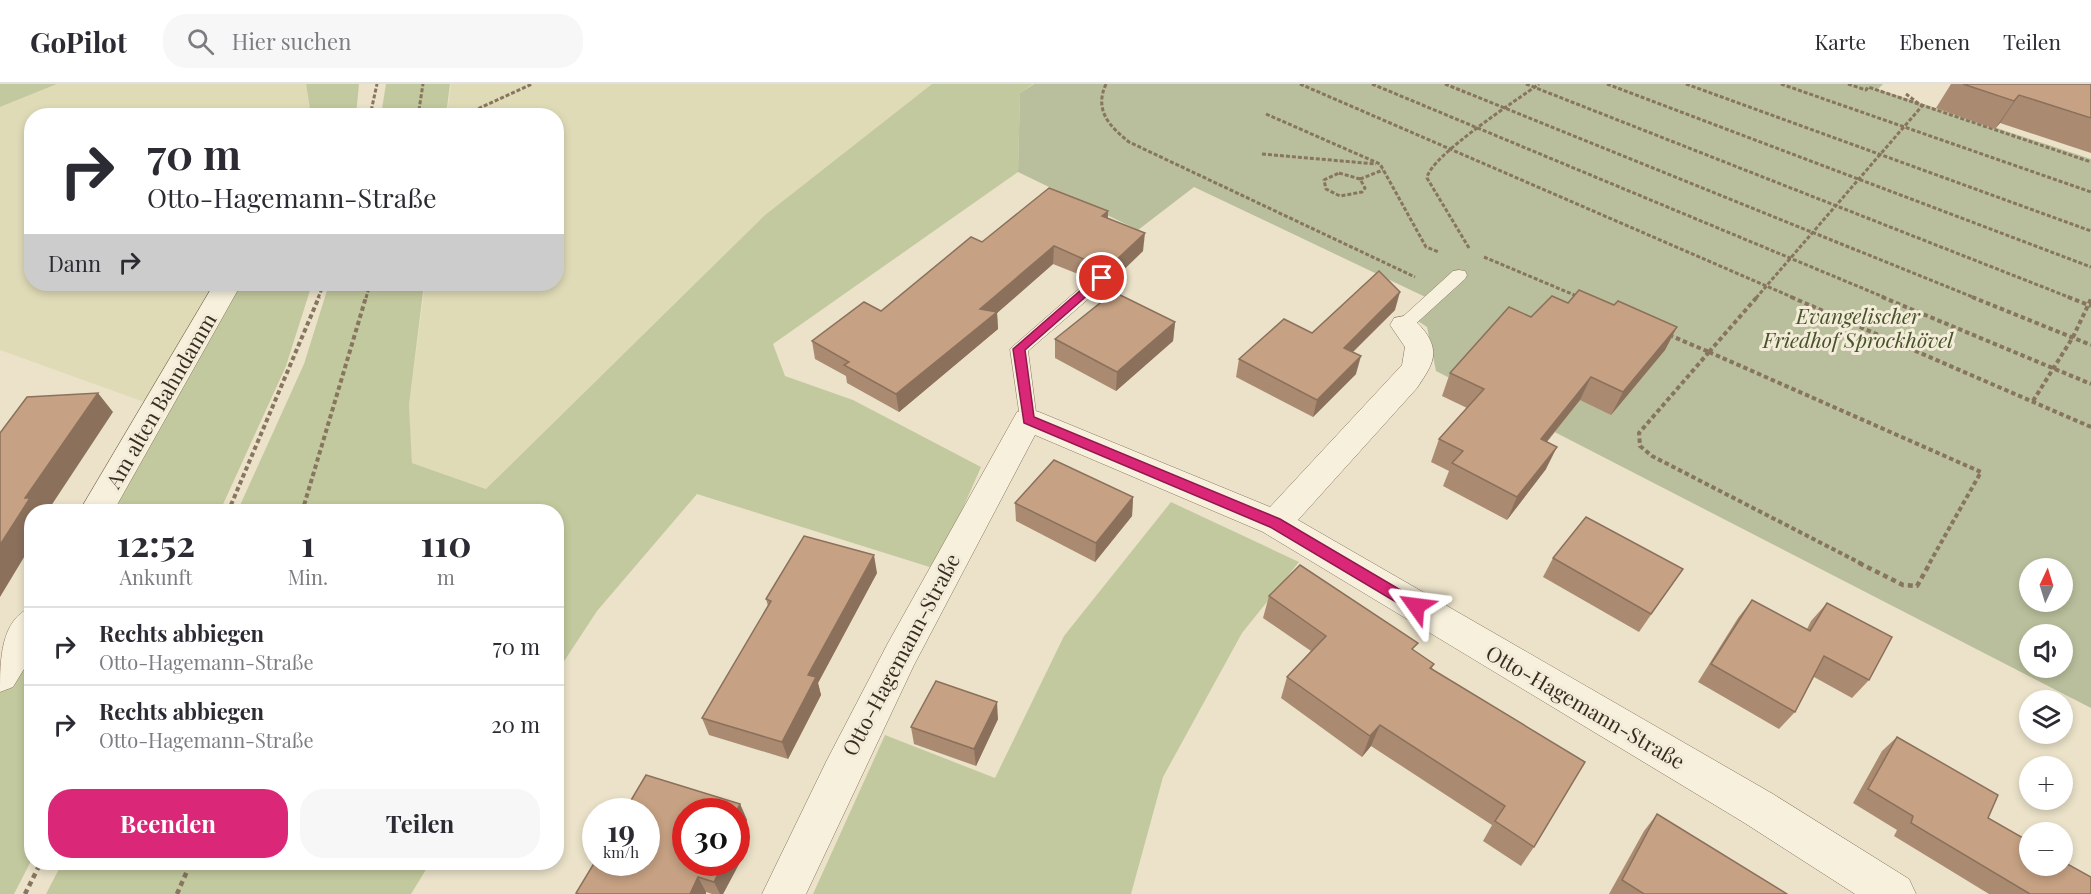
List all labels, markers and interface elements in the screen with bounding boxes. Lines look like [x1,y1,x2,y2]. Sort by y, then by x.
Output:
search box [163,14,583,68]
text: GoPilot [30,23,127,60]
icon: search [184,25,217,58]
text: Hier suchen [232,26,351,56]
text: Karte [1815,27,1866,55]
text: Ebenen [1899,27,1970,55]
text: Teilen [2003,27,2061,55]
text: 70 m [147,125,241,181]
icon: right [48,132,126,210]
text: Otto-Hagemann-Straße [147,179,437,215]
icon: right [113,246,146,279]
text: Dann [48,248,101,278]
pin [1076,252,1127,303]
icon: arrive [1085,261,1118,294]
park label: Evangelischer Friedhof Sprockhövel [1762,301,1954,353]
street label: Am alten Bahndamm [98,307,222,494]
text: 12:52 [117,518,195,566]
text: 1 [301,518,315,566]
text: 110 [421,518,471,566]
street label: Otto-Hagemann-Straße [835,548,965,760]
north arrow [2019,558,2073,612]
map controls [2019,558,2073,876]
text: Ankunft [119,563,192,590]
text: Min. [288,563,328,590]
text: m [437,563,455,590]
position arrow [1384,574,1448,638]
text: Rechts abbiegen [99,618,264,648]
button: sound [2019,624,2073,678]
icon: right [48,630,81,663]
text: 70 m [493,631,540,661]
street label: Otto-Hagemann-Straße [1481,638,1691,774]
text: Otto-Hagemann-Straße [99,648,314,675]
button: layers [2019,690,2073,744]
text: Rechts abbiegen [99,696,264,726]
icon: right [48,708,81,741]
text: 20 m [491,709,540,739]
text: Otto-Hagemann-Straße [99,726,314,753]
button: + [2019,756,2073,810]
button: Beenden [48,789,288,858]
button: Teilen [300,789,540,858]
speed limit sign: 30 [672,798,750,876]
text: 19 [607,810,635,850]
button: − [2019,822,2073,876]
text: km/h [603,842,639,862]

